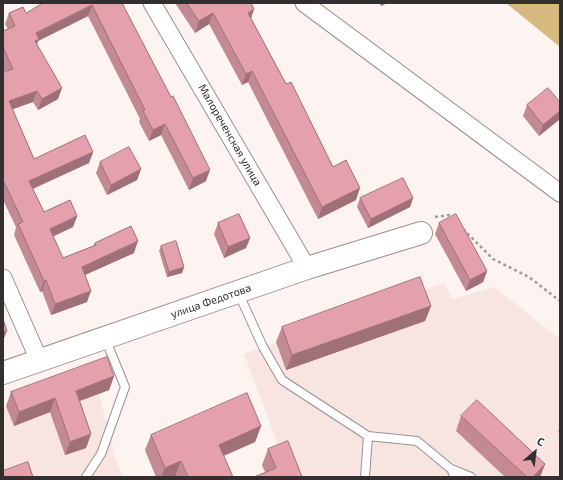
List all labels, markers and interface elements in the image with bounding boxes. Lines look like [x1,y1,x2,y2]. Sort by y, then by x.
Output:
street label: Малореченская улица [195,82,265,188]
street label: улица Федотова [169,281,253,321]
north arrow [515,432,555,472]
text: С [535,434,547,448]

